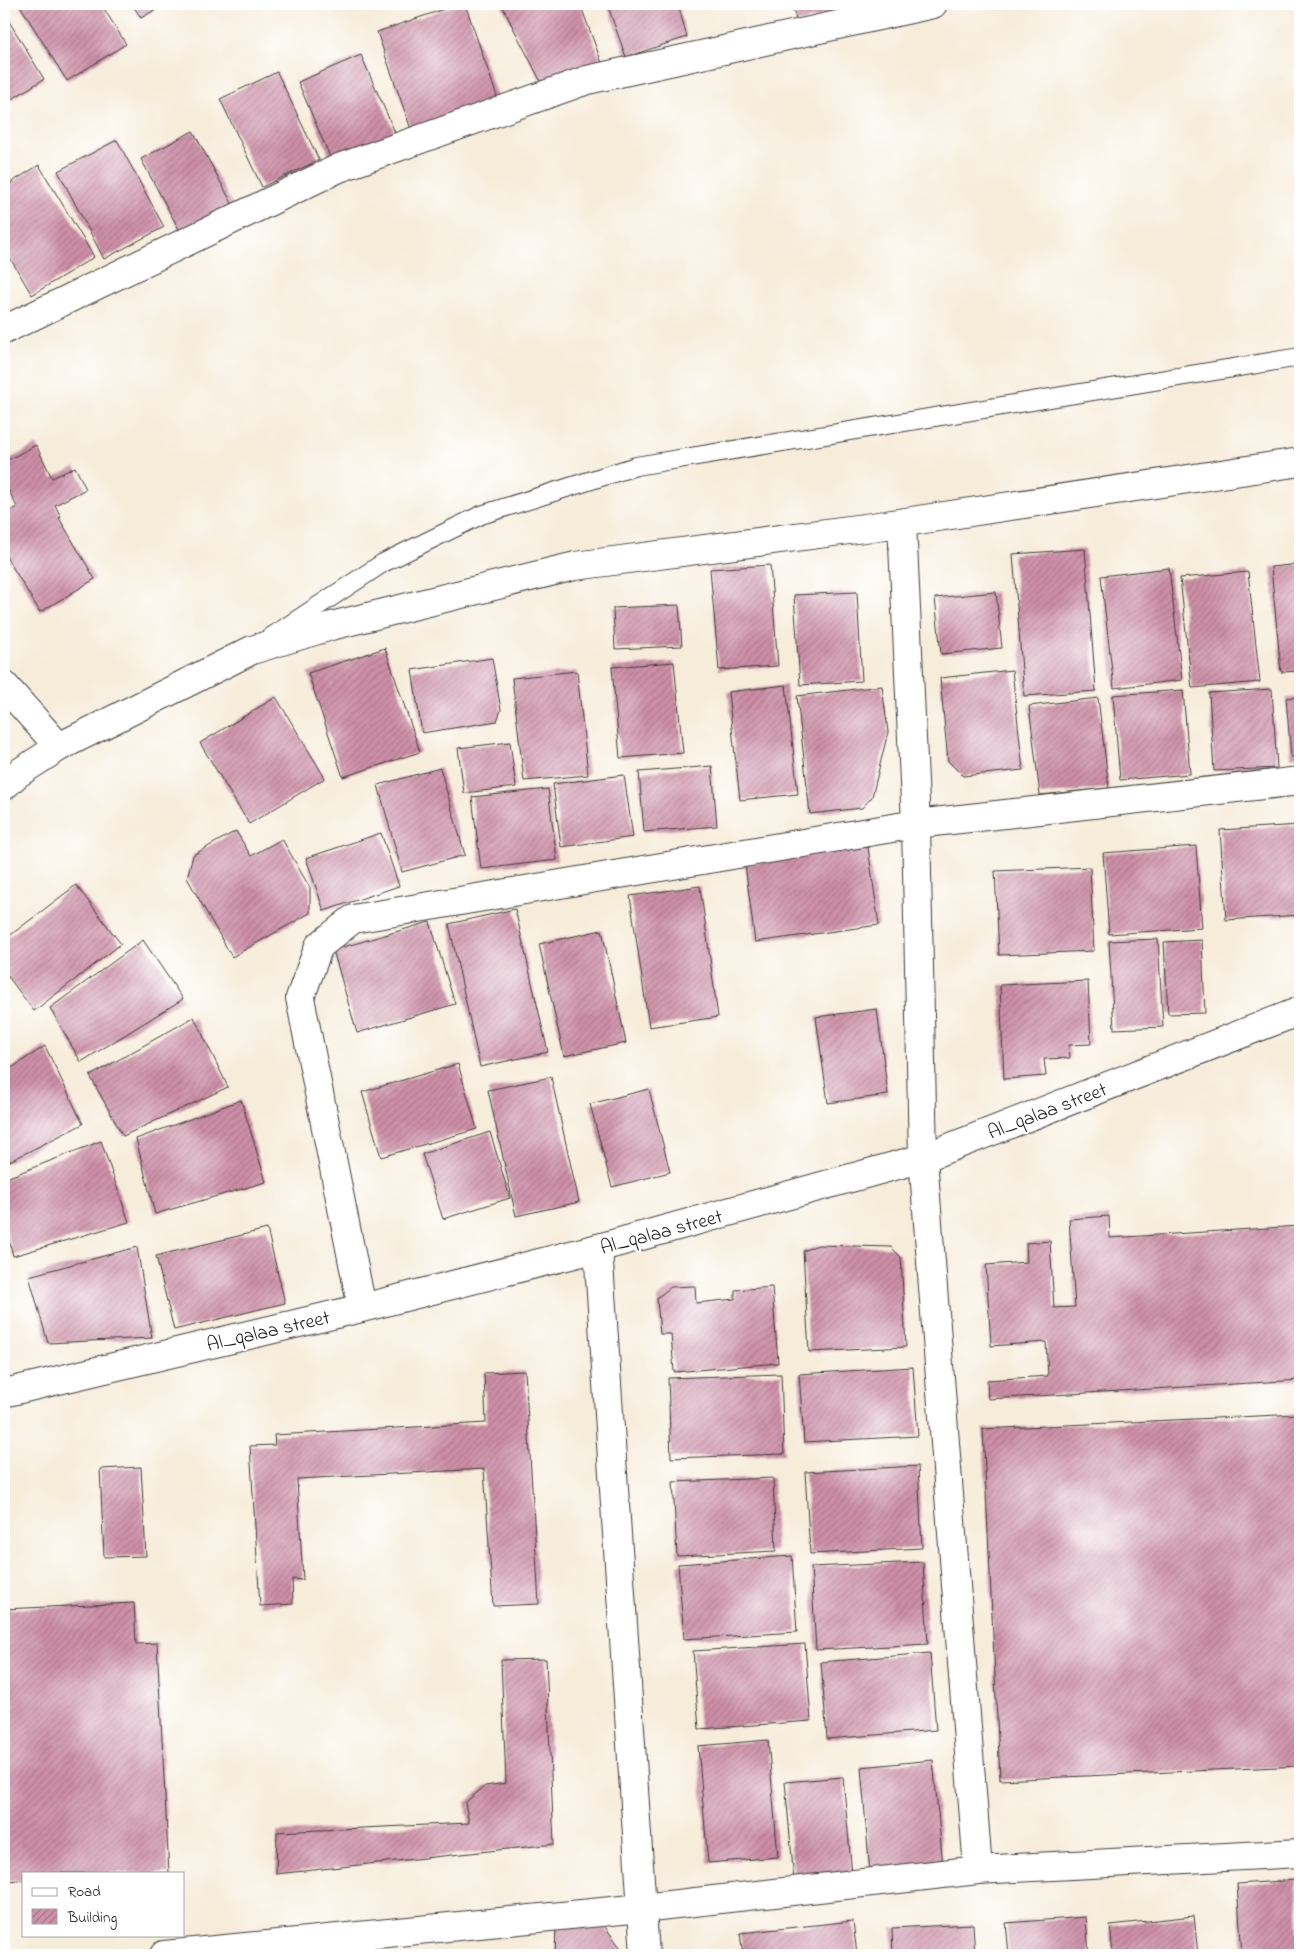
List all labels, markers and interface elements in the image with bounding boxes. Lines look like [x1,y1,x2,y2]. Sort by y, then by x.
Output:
street label: Al_qalaa street [984,1076,1112,1148]
street label: Al_qalaa street [597,1203,726,1264]
street label: Al_qalaa street [204,1304,333,1361]
legend [22,1872,185,1936]
text: Road [68,1881,101,1903]
text: Building [67,1907,117,1930]

